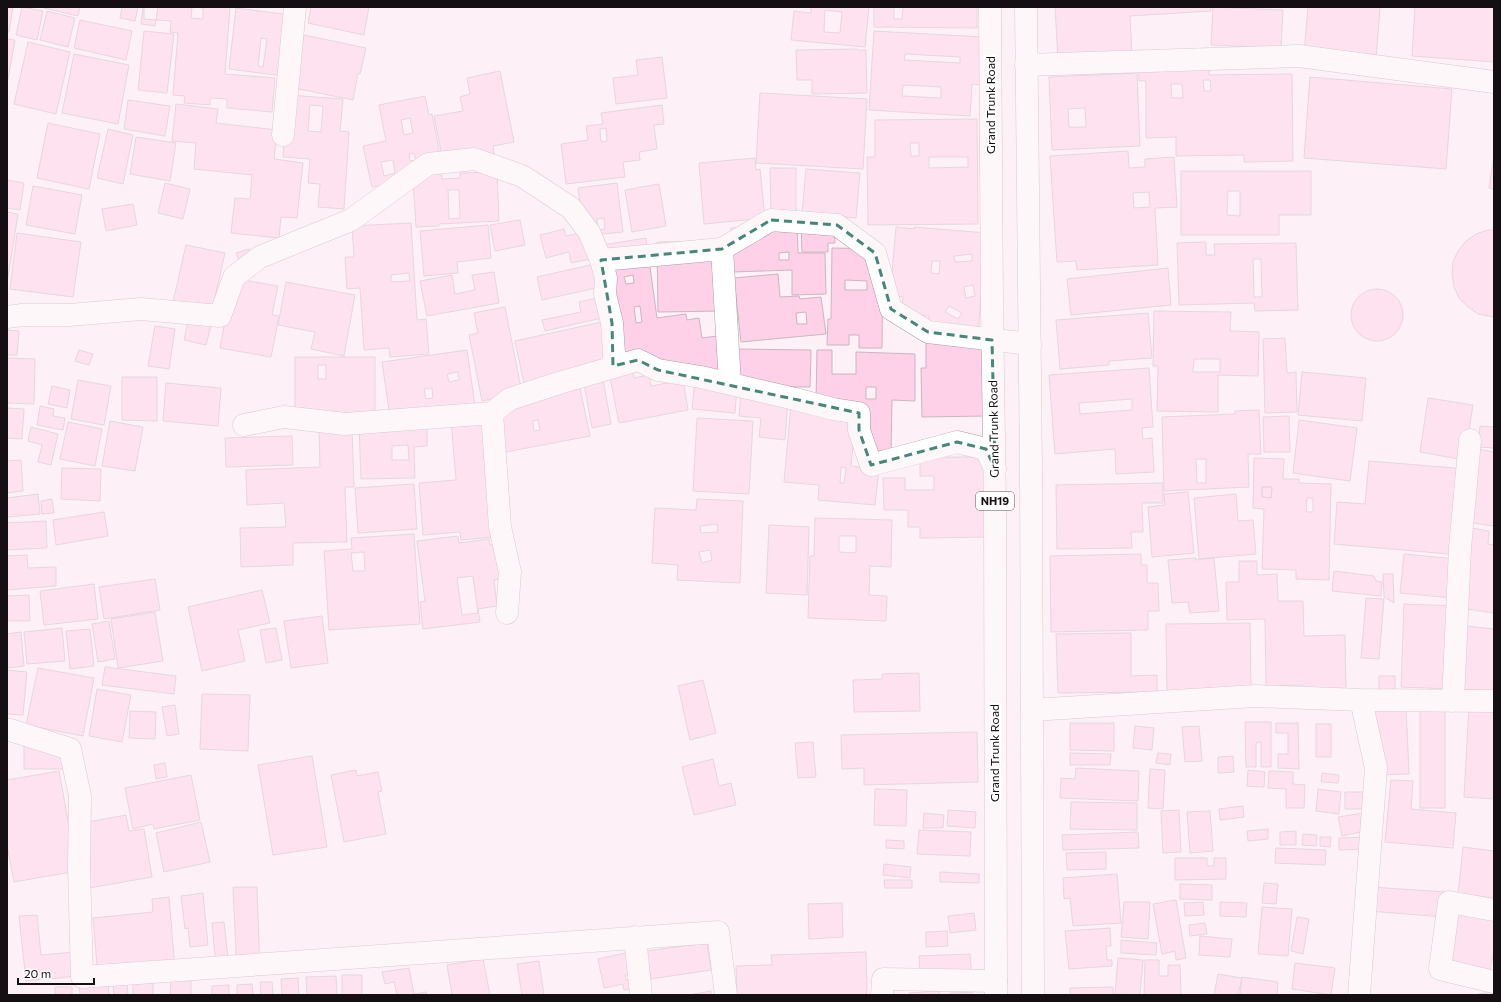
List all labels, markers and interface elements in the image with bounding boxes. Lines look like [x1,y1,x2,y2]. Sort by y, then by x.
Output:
street label: Grand Trunk Road [983,56,997,154]
street label: Grand Trunk Road [985,380,1001,478]
road number: NH19 [976,492,1014,510]
street label: Grand Trunk Road [987,704,1001,802]
scale bar [18,960,94,986]
text: 20 m [24,966,51,980]

